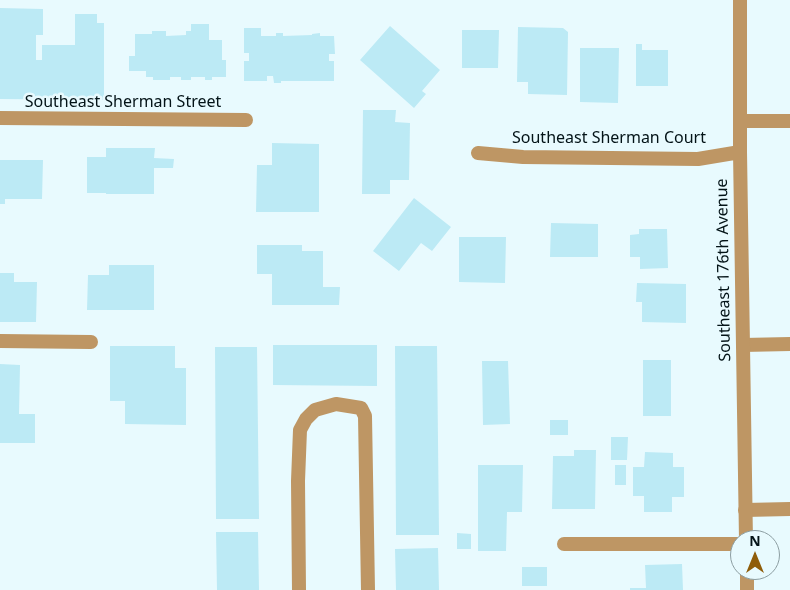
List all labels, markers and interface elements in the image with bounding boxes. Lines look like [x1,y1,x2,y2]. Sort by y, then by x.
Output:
street label: Southeast Sherman Street [25,92,221,112]
street label: Southeast Sherman Court [512,128,706,148]
street label: Southeast 176th Avenue [713,178,735,362]
north arrow [730,530,780,580]
text: N [749,531,761,550]

